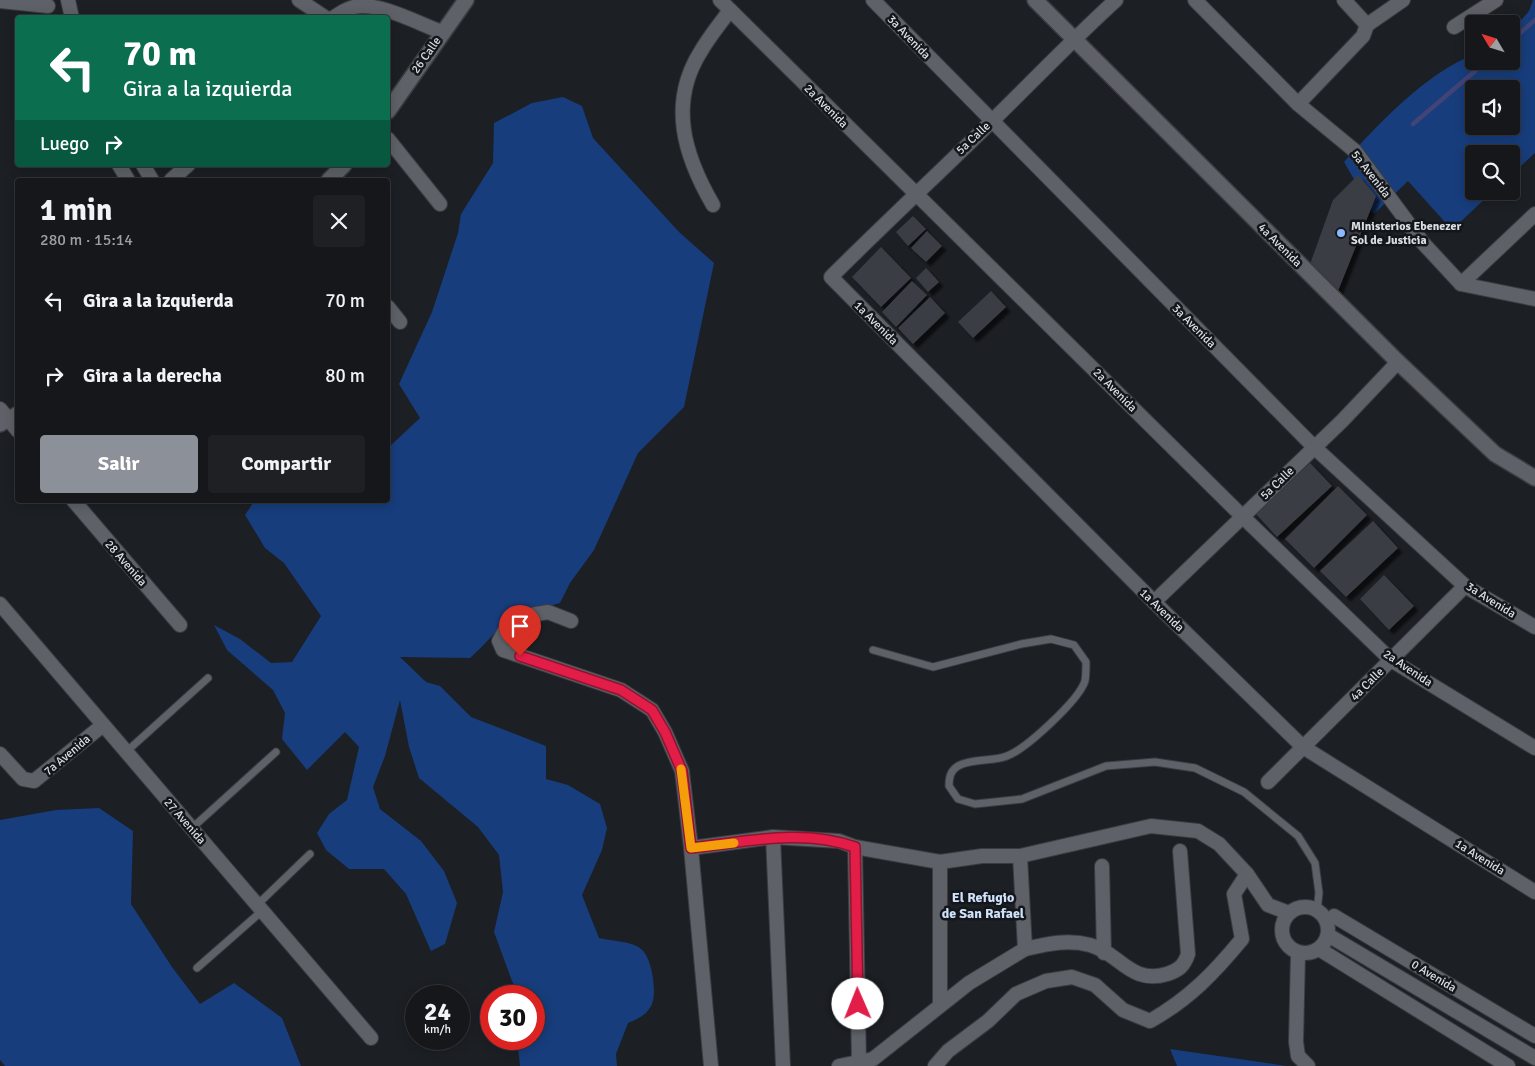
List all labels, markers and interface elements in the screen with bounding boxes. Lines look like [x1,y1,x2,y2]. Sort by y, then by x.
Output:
street label: 3a Avenida [884,12,933,63]
north arrow [1465,15,1520,70]
map controls [1465,15,1520,200]
text: 70 m [123,32,197,75]
street label: 26 Calle [408,34,444,77]
icon: left [40,35,105,100]
text: Gira a la izquierda [123,75,292,102]
button: sound [1465,80,1520,135]
street label: 2a Avenida [801,81,851,131]
street label: 5a Calle [953,119,994,158]
icon: right [99,130,127,158]
text: Luego [40,132,89,156]
button: search [1465,145,1520,200]
street label: 5a Avenida [1347,148,1394,201]
text: 1 min [40,192,112,229]
button: close [313,195,365,247]
place label: MInisterios Ebenezer Sol de Justicia [1351,219,1461,248]
street label: 4a Avenida [1255,220,1305,270]
marker: MInisterios Ebenezer Sol de Justicia [1335,227,1347,239]
text: 280 m · 15:14 [40,230,133,250]
icon: left [40,287,68,315]
text: Gira a la izquierda [83,289,233,313]
text: 70 m [325,289,365,313]
street label: 1a Avenida [851,298,901,348]
street label: 3a Avenida [1169,301,1219,351]
icon: right [40,362,68,390]
text: Gira a la derecha [83,364,222,388]
text: 80 m [325,364,365,388]
street label: 2a Avenida [1090,365,1140,415]
button: Salir [40,435,198,493]
button: Compartir [208,435,365,493]
street label: 5a Calle [1257,464,1297,503]
street label: 28 Avenida [101,537,150,589]
street label: 3a Avenida [1463,579,1518,622]
street label: 1a Avenida [1136,586,1187,635]
pin [499,605,541,656]
icon: arrive [506,612,534,640]
street label: 2a Avenida [1380,647,1435,690]
street label: 4a Calle [1347,664,1387,704]
street label: 7a Avenida [41,732,94,779]
street label: 27 Avenida [160,795,209,847]
street label: 1a Avenida [1452,836,1507,879]
district label: El Refugio de San Rafael [942,889,1025,922]
street label: 0 Avenida [1409,957,1459,996]
position arrow [831,977,883,1029]
speed limit sign: 30 [480,985,545,1050]
text: 24 [424,996,451,1027]
text: km/h [424,1022,451,1037]

